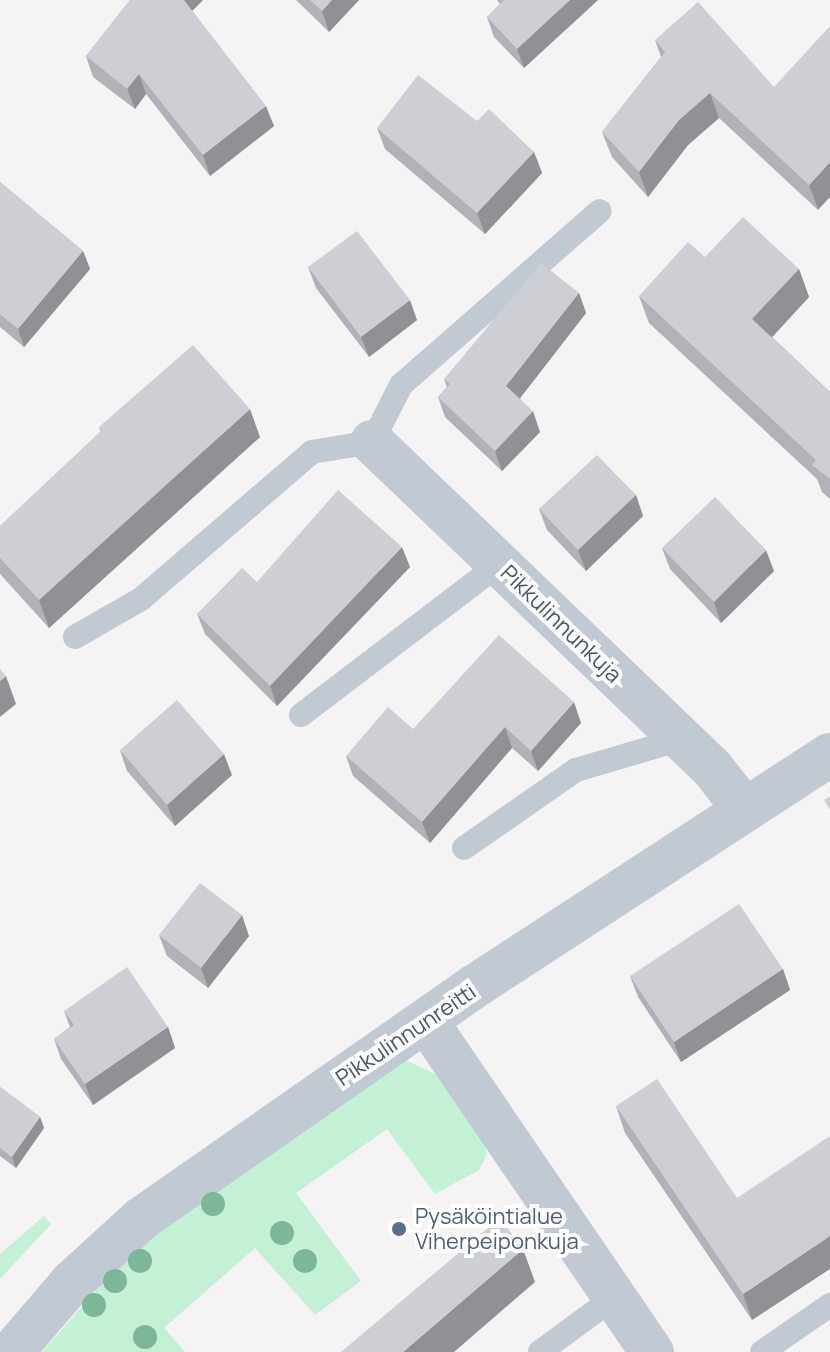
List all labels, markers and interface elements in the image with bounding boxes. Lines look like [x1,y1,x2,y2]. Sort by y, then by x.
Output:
street label: Pikkulinnunkuja [495,560,627,688]
street label: Pikkulinnunreitti [331,978,481,1092]
place label: Pysäköintialue Viherpeiponkuja [415,1203,579,1254]
marker: Pysäköintialue Viherpeiponkuja [390,1220,408,1238]

